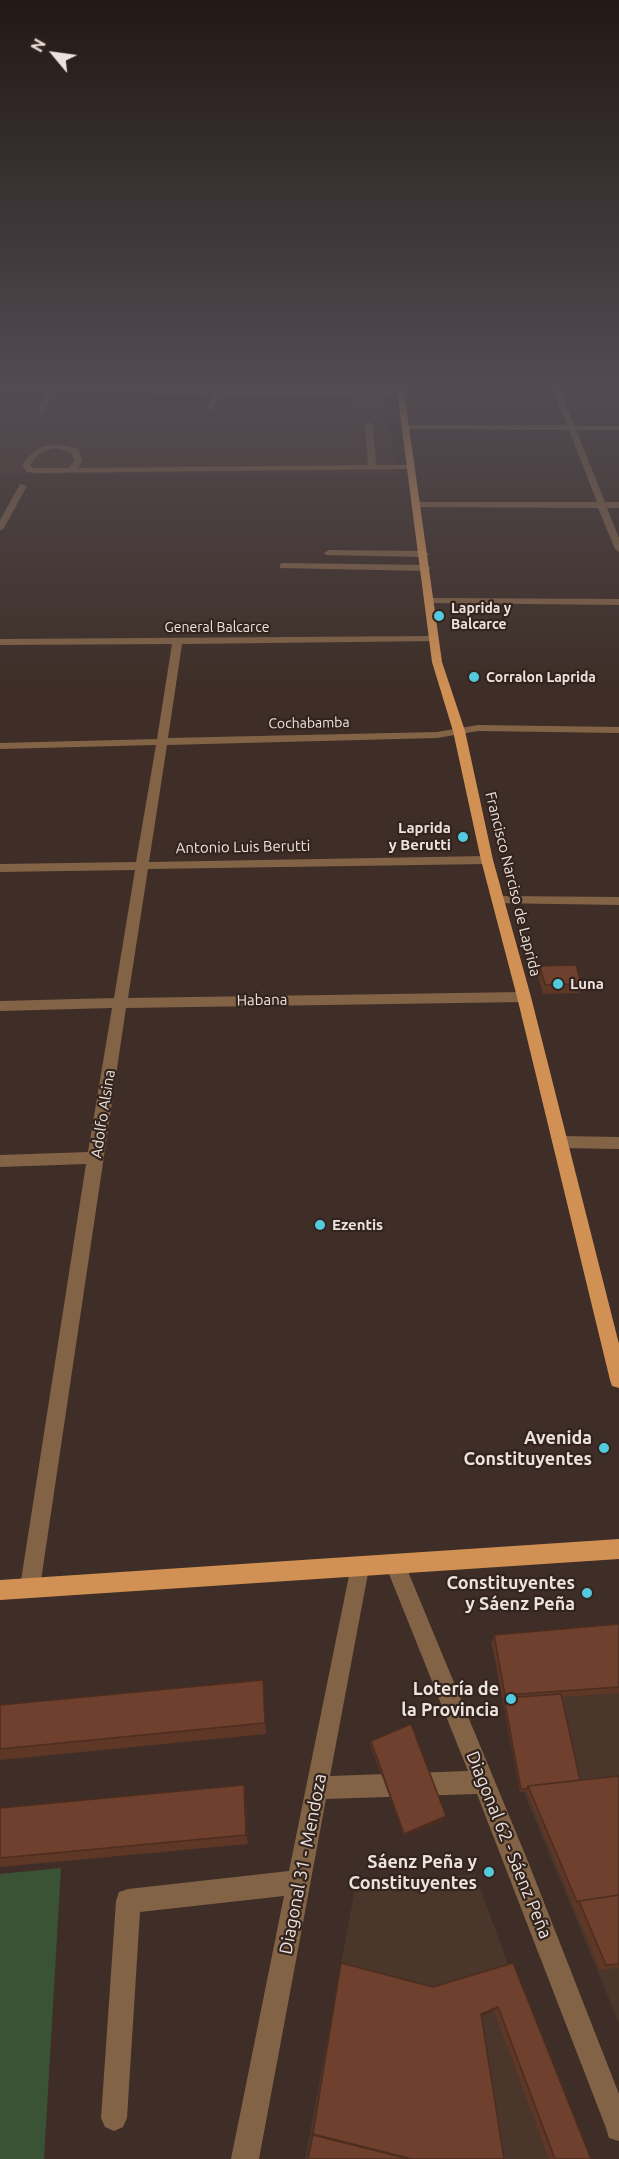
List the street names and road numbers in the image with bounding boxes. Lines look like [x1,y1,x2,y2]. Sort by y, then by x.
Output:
street label: General Balcarce [165,619,269,635]
street label: Cochabamba [268,714,350,732]
street label: Francisco Narciso de Laprida [481,790,545,978]
street label: Antonio Luis Berutti [176,837,310,857]
street label: Habana [236,991,288,1009]
street label: Adolfo Alsina [87,1069,119,1159]
street label: Diagonal 62 - Sáenz Peña [461,1748,557,1942]
street label: Diagonal 31 - Mendoza [275,1772,331,1956]

